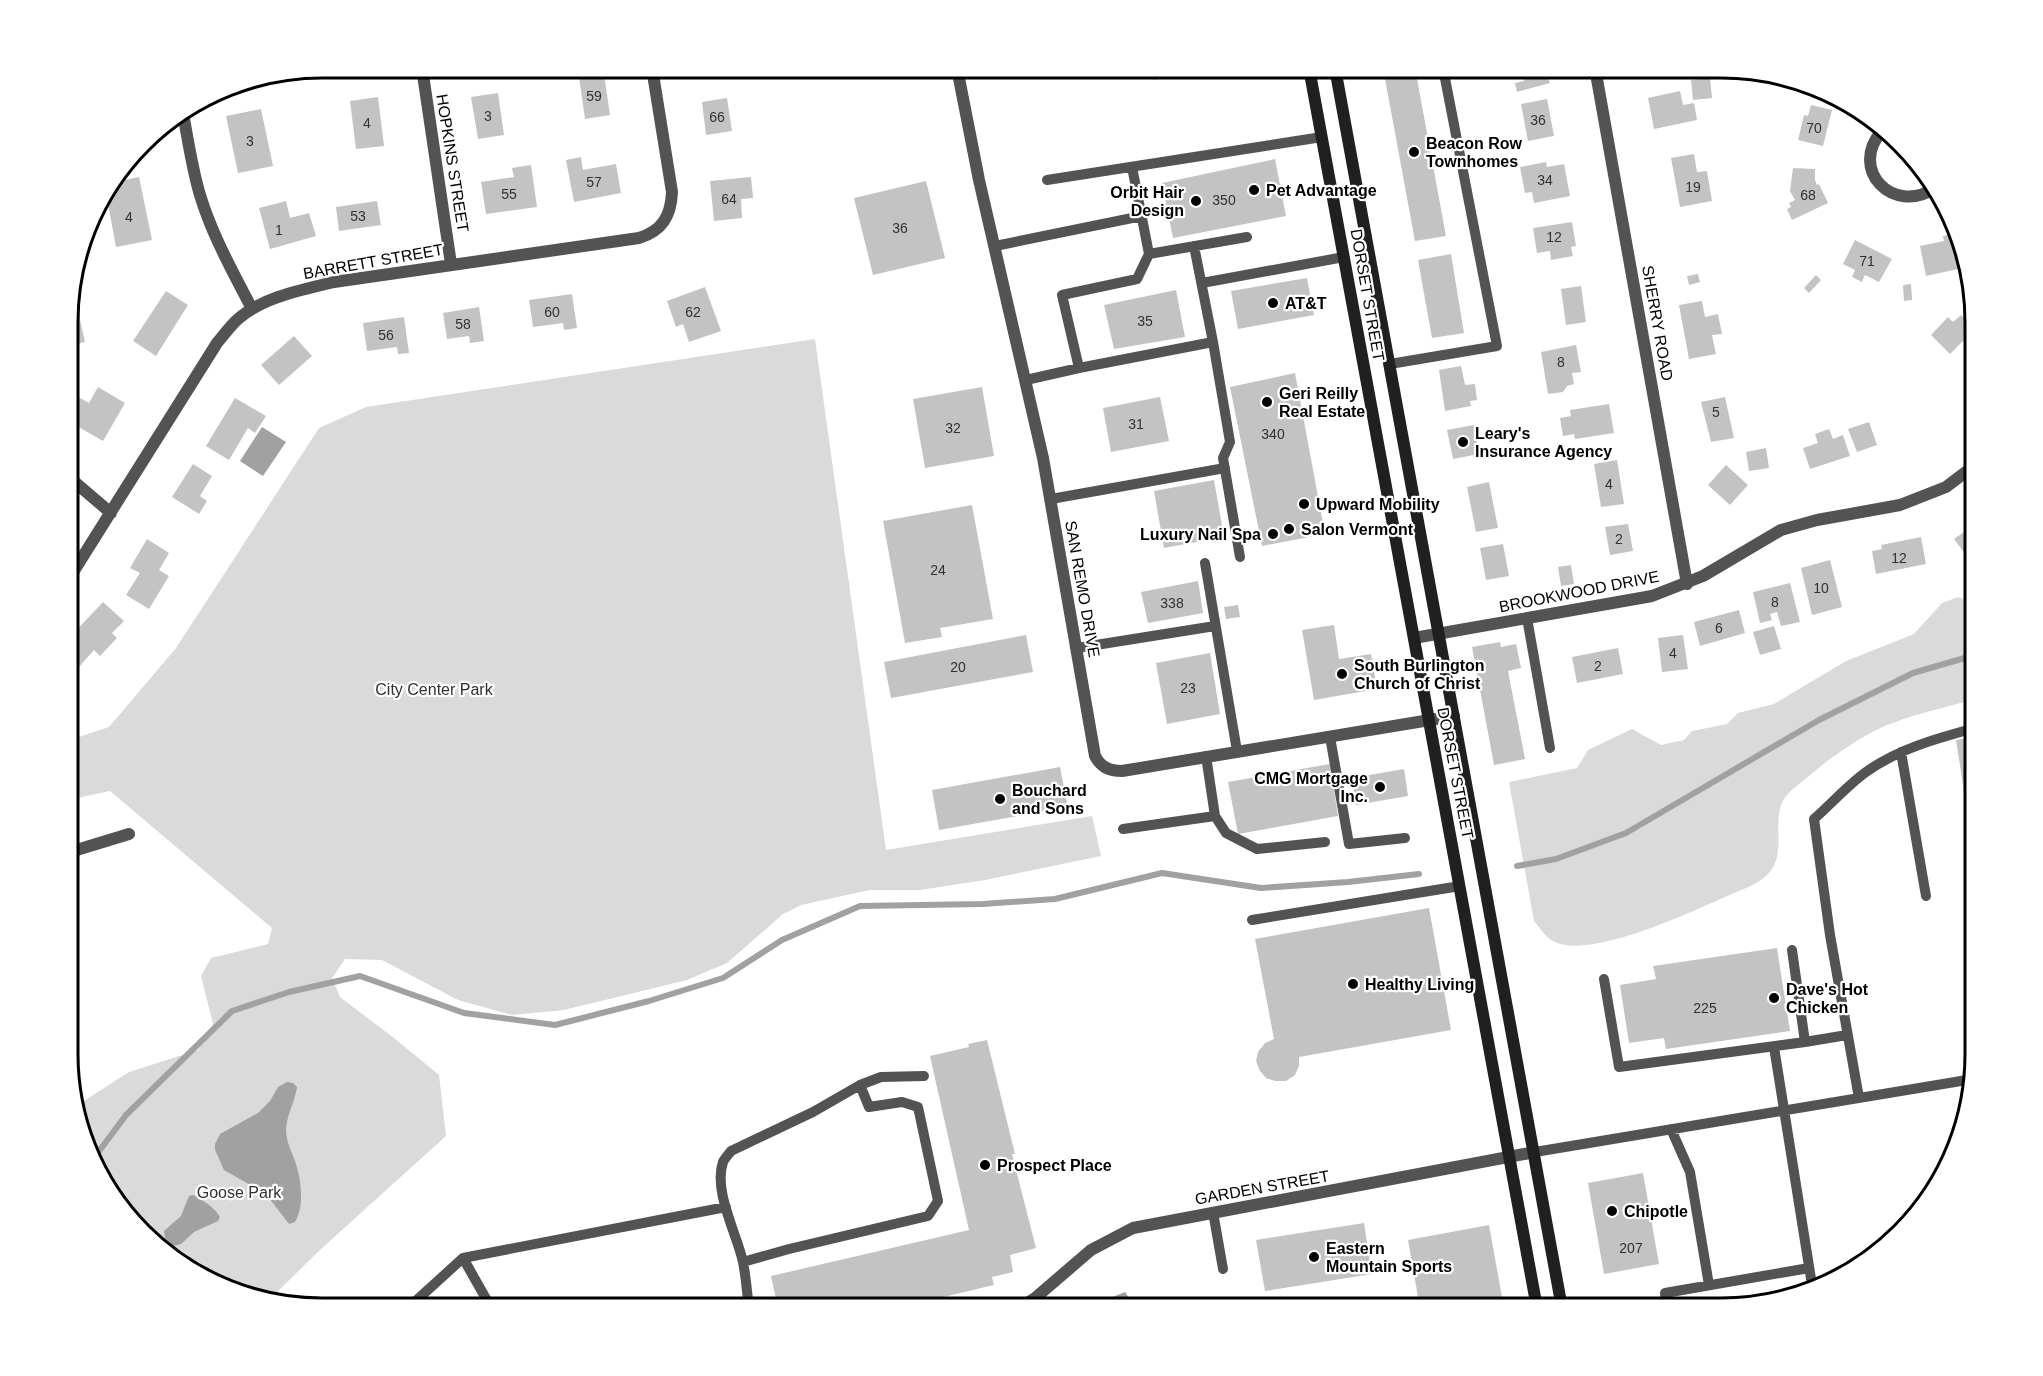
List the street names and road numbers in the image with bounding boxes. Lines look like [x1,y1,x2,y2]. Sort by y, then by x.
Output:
street label: HOPKINS STREET [433,93,472,234]
street label: DORSET STREET [1348,228,1388,363]
street label: BARRETT STREET [302,241,445,282]
street label: SHERRY ROAD [1639,264,1676,382]
street label: SAN REMO DRIVE [1062,519,1103,659]
street label: BROOKWOOD DRIVE [1498,568,1661,615]
street label: DORSET STREET [1434,706,1477,841]
street label: GARDEN STREET [1194,1167,1331,1208]

